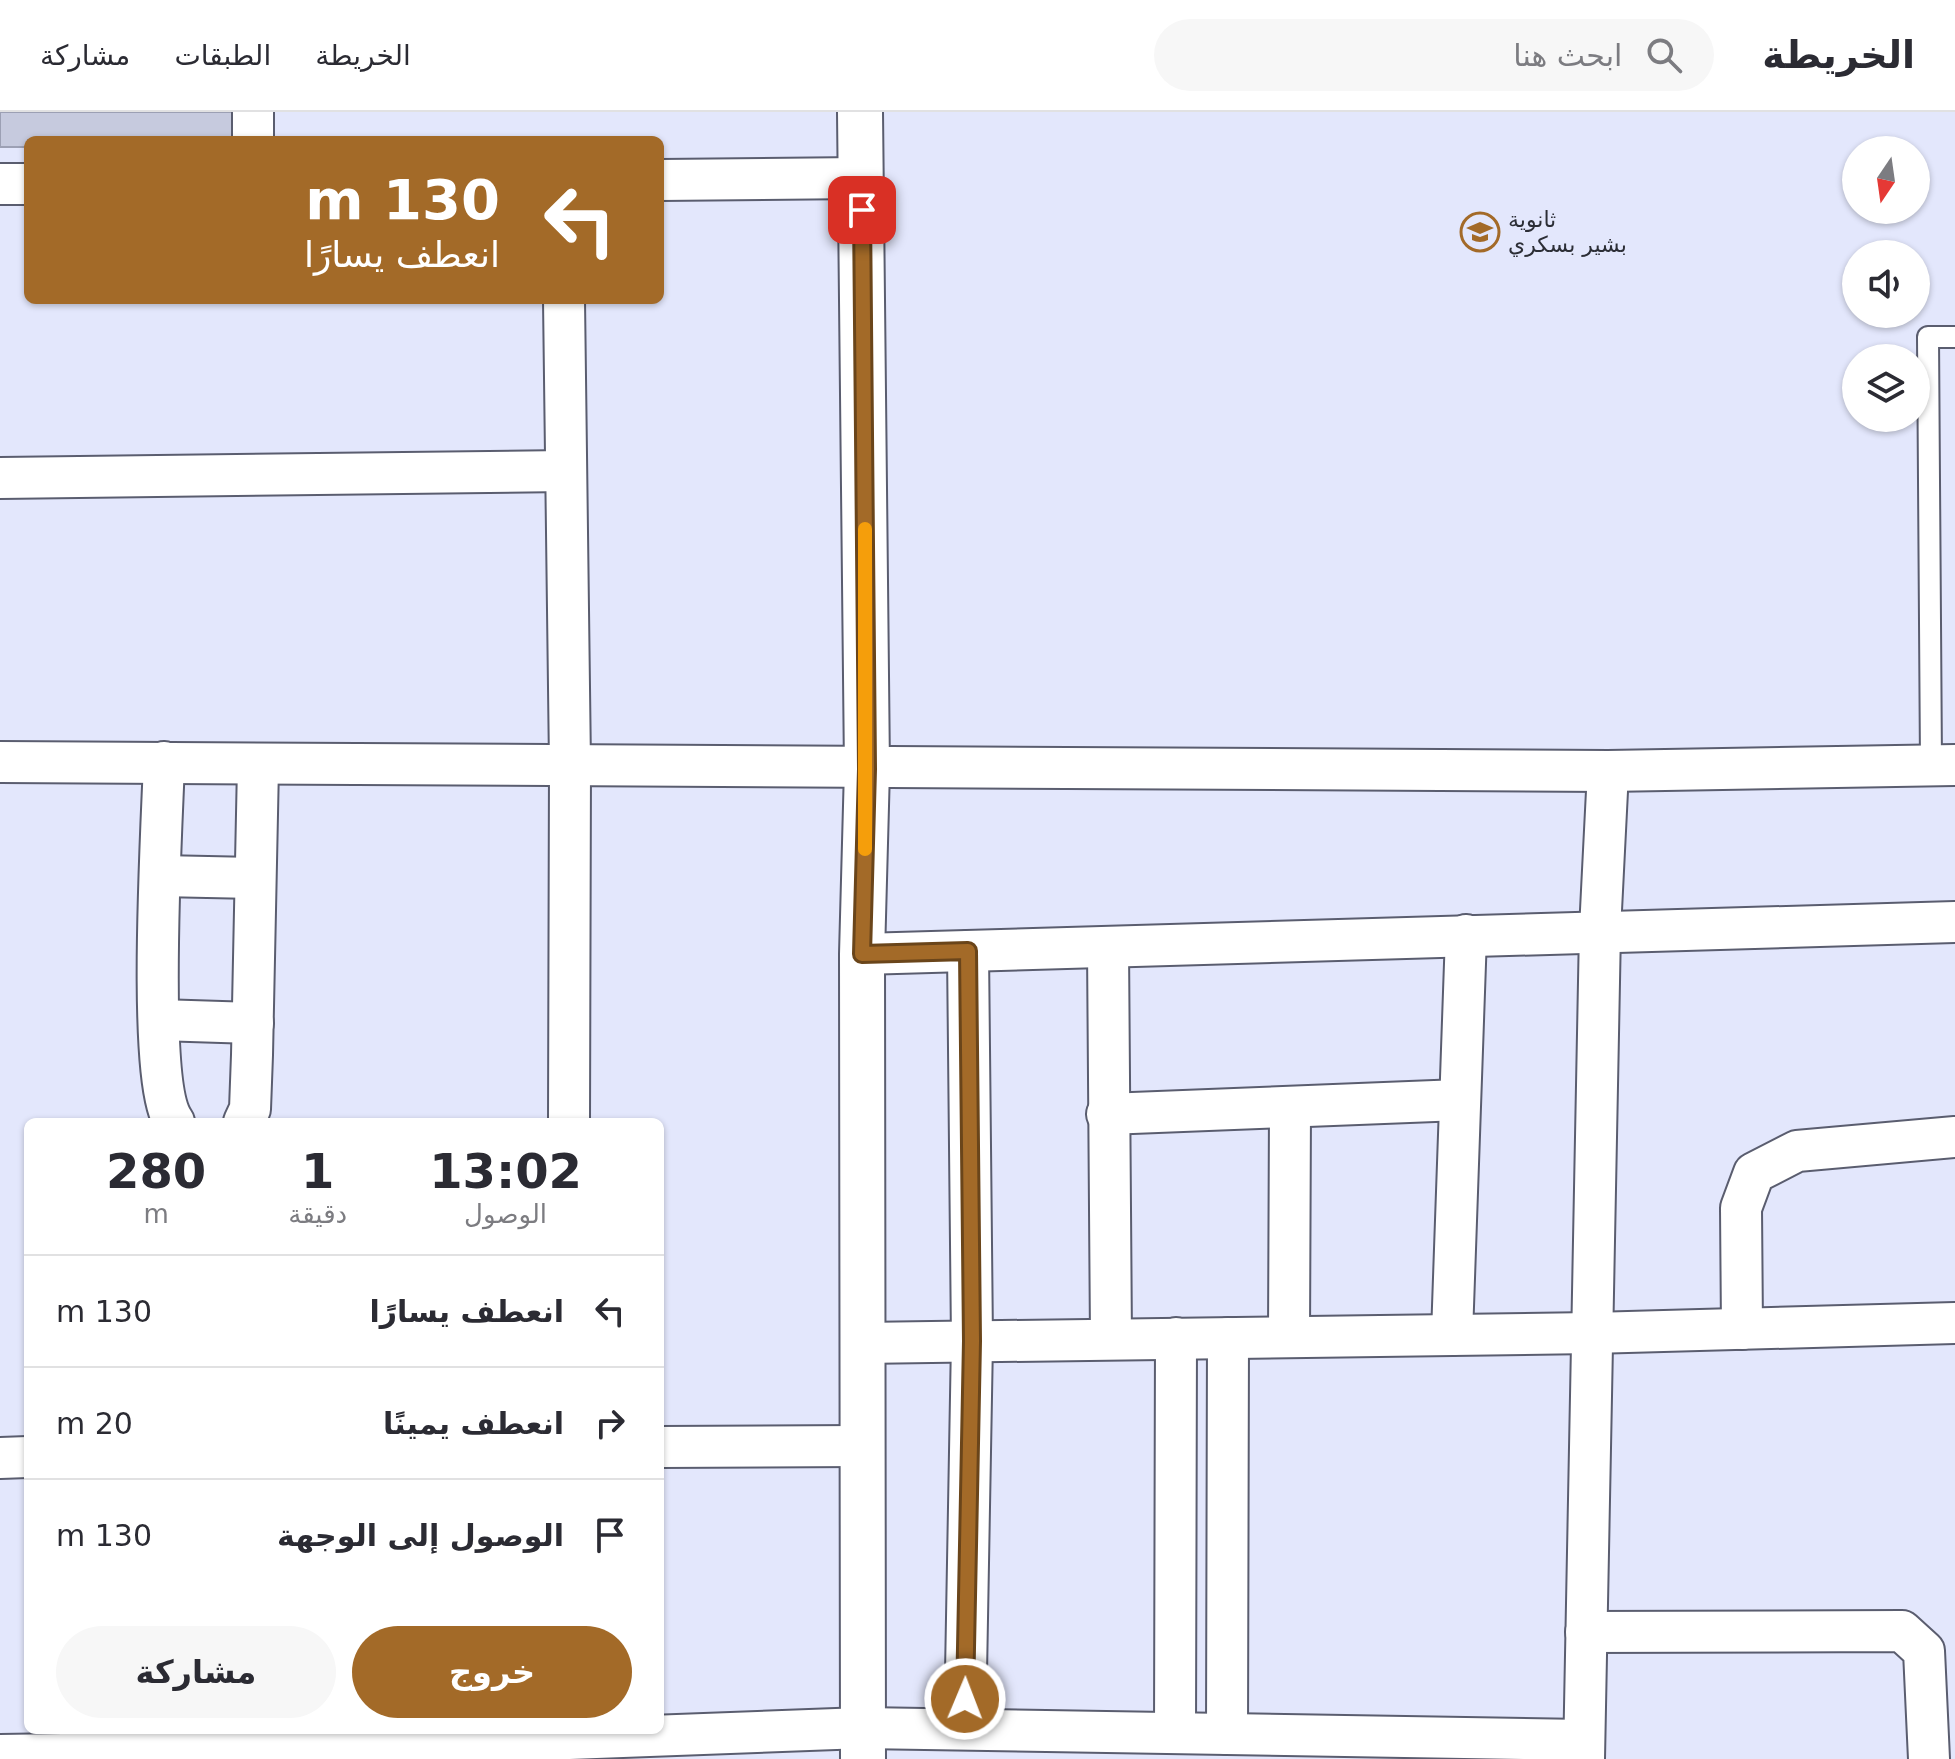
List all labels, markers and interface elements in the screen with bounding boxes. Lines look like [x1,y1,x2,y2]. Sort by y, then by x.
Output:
search box [1154,19,1714,91]
icon: search [1642,33,1686,77]
text: الخريطة [1762,33,1915,77]
text: ابحث هنا [1513,38,1622,73]
text: مشاركة [40,39,130,72]
text: الطبقات [174,39,271,72]
text: الخريطة [315,39,411,72]
north arrow [1842,136,1930,224]
map controls [1842,136,1930,432]
text: 130 m [305,167,500,232]
icon: left [528,168,632,272]
pin [828,176,896,244]
icon: arrive [840,188,884,232]
place label: ثانوية بشير بسكري [1508,207,1627,257]
school or university icon: ثانوية بشير بسكري [1459,211,1501,253]
text: انعطف يسارًا [304,234,500,275]
button: sound [1842,240,1930,328]
button: layers [1842,344,1930,432]
text: 280 [106,1143,206,1199]
text: 1 [301,1143,334,1199]
text: 13:02 [429,1143,582,1199]
text: m [143,1199,169,1229]
text: دقيقة [288,1199,347,1229]
text: الوصول [464,1199,547,1229]
icon: left [588,1289,632,1333]
text: 130 m [56,1294,152,1329]
text: انعطف يسارًا [370,1294,564,1329]
icon: right [588,1401,632,1445]
text: 20 m [56,1406,133,1441]
text: انعطف يمينًا [383,1406,564,1441]
icon: arrive [588,1513,632,1557]
text: 130 m [56,1518,152,1553]
text: الوصول إلى الوجهة [277,1518,564,1553]
button: مشاركة [56,1626,336,1718]
button: خروج [352,1626,632,1718]
position arrow [923,1657,1007,1741]

